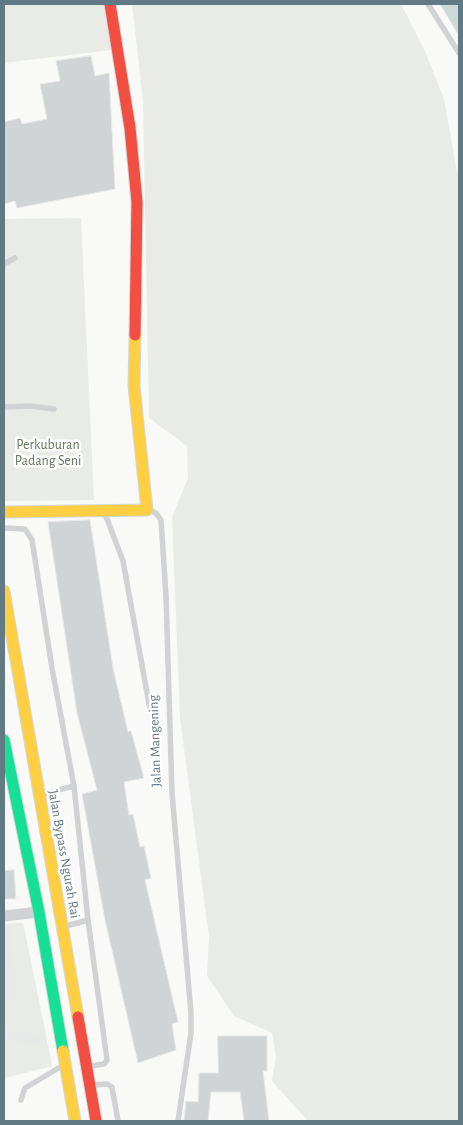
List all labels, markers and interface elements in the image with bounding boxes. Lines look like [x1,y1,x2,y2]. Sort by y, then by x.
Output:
park label: Perkuburan Padang Seni [15,437,81,470]
street label: Jalan Mangening [145,695,165,787]
street label: Jalan Bypass Ngurah Rai [44,788,84,920]

